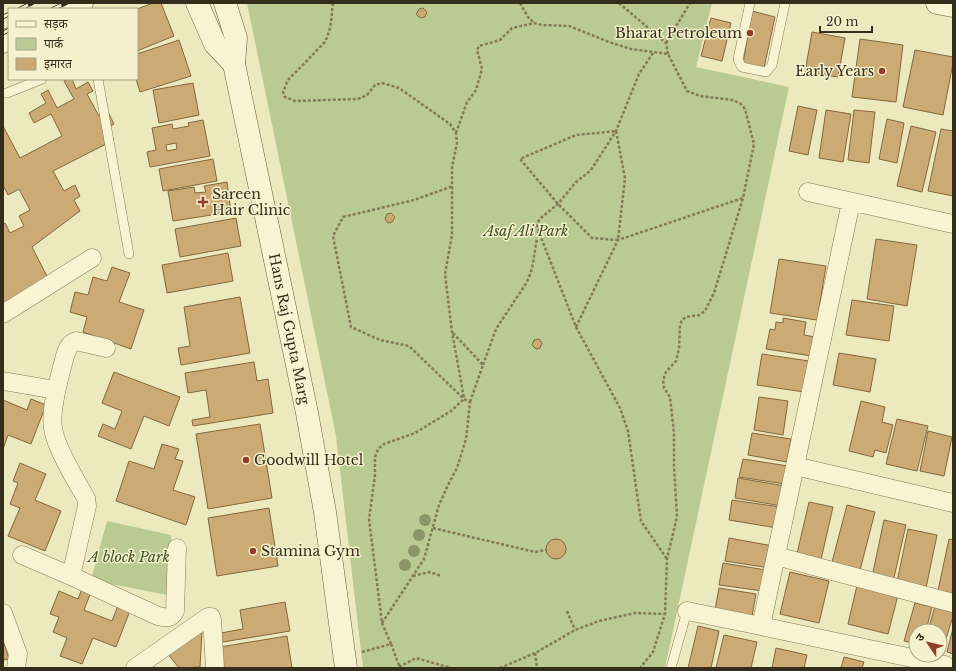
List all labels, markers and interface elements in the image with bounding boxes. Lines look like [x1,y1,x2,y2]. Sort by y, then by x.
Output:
legend [8,8,138,80]
scale bar [820,8,872,34]
text: 20 m [826,14,858,29]
text: सड़क [44,16,69,31]
place label: Bharat Petroleum [615,24,742,42]
marker: Bharat Petroleum [745,28,755,38]
text: पार्क [44,36,64,51]
text: इमारत [44,56,73,71]
place label: Early Years [795,62,874,80]
marker: Early Years [877,66,887,76]
place label: Sareen Hair Clinic [212,185,291,219]
marker: Sareen Hair Clinic [197,196,209,208]
park label: Asaf Ali Park [482,222,568,240]
street label: Hans Raj Gupta Marg [265,252,314,407]
place label: Goodwill Hotel [254,451,364,469]
marker: Goodwill Hotel [241,455,251,465]
place label: Stamina Gym [261,542,360,560]
marker: Stamina Gym [248,546,258,556]
park label: A block Park [86,548,170,566]
north arrow [908,623,948,663]
text: उ [912,630,928,644]

